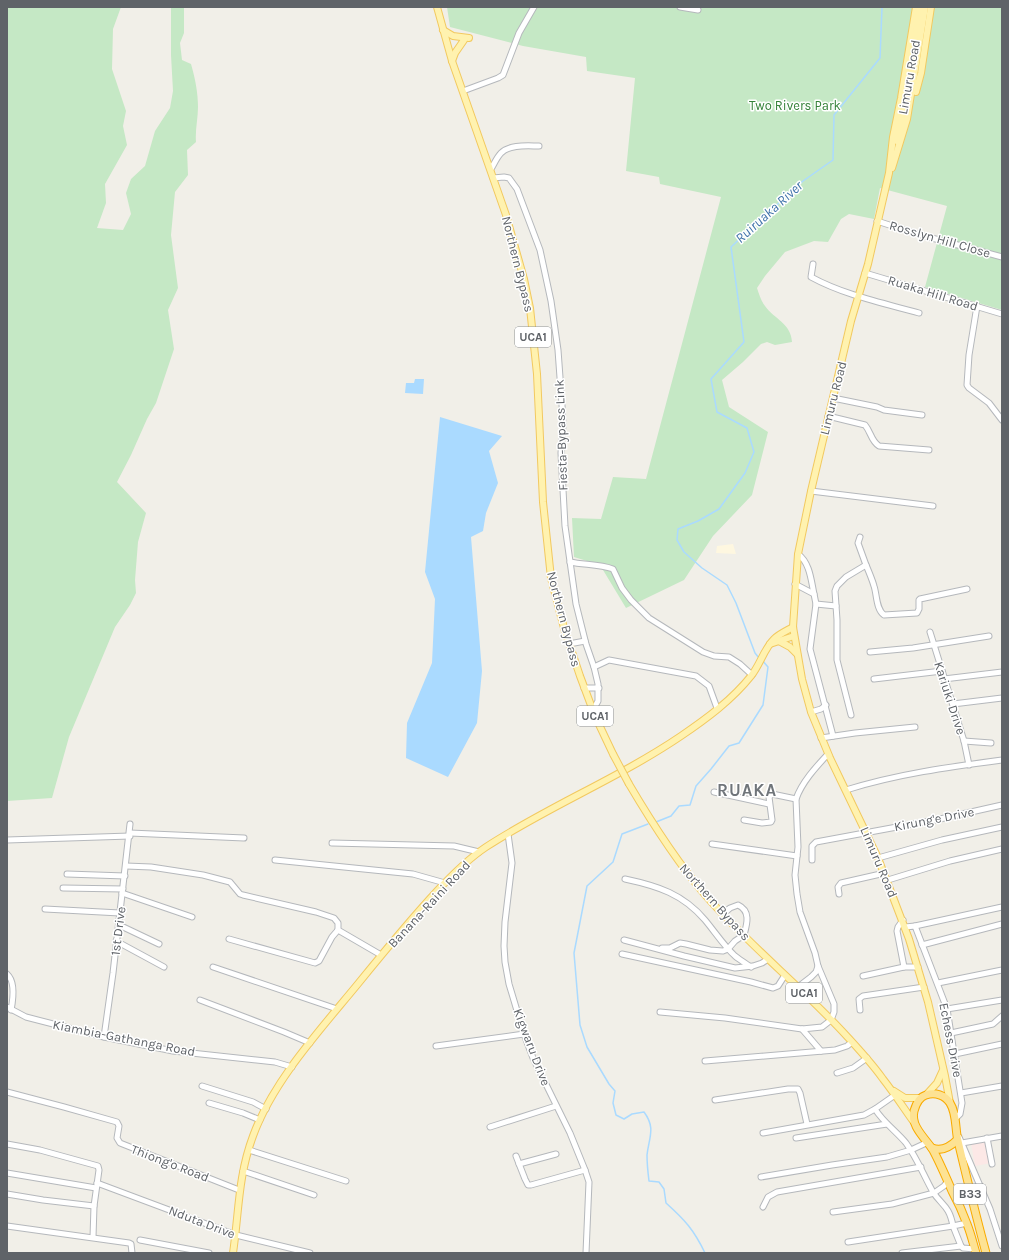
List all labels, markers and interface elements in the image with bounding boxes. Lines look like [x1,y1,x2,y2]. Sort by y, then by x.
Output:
street label: Limuru Road [895,38,923,116]
park label: Two Rivers Park [749,98,841,113]
water label: Ruiruaka River [732,176,807,247]
street label: Northern Bypass [499,214,537,314]
street label: Rosslyn Hill Close [888,217,993,261]
street label: Ruaka Hill Road [886,272,980,314]
road number: UCA1 [515,327,551,347]
street label: Limuru Road [817,360,849,436]
street label: Fiesta-Bypass Link [552,379,570,491]
street label: Northern Bypass [544,570,584,669]
street label: Kariuki Drive [931,659,969,737]
road number: UCA1 [577,706,613,726]
district label: RUAKA [717,780,777,800]
street label: Kirung'e Drive [893,804,976,834]
street label: Limuru Road [857,824,901,900]
street label: Banana-Raini Road [385,857,473,951]
street label: Northern Bypass [677,860,754,944]
street label: 1st Drive [108,905,128,956]
road number: UCA1 [786,983,822,1003]
street label: Echess Drive [936,1001,966,1079]
street label: Kigwaru Drive [510,1006,554,1088]
street label: Kiambia-Gathanga Road [51,1017,197,1059]
street label: Thiong'o Road [129,1141,211,1185]
road number: B33 [954,1184,986,1204]
street label: Nduta Drive [167,1202,238,1242]

